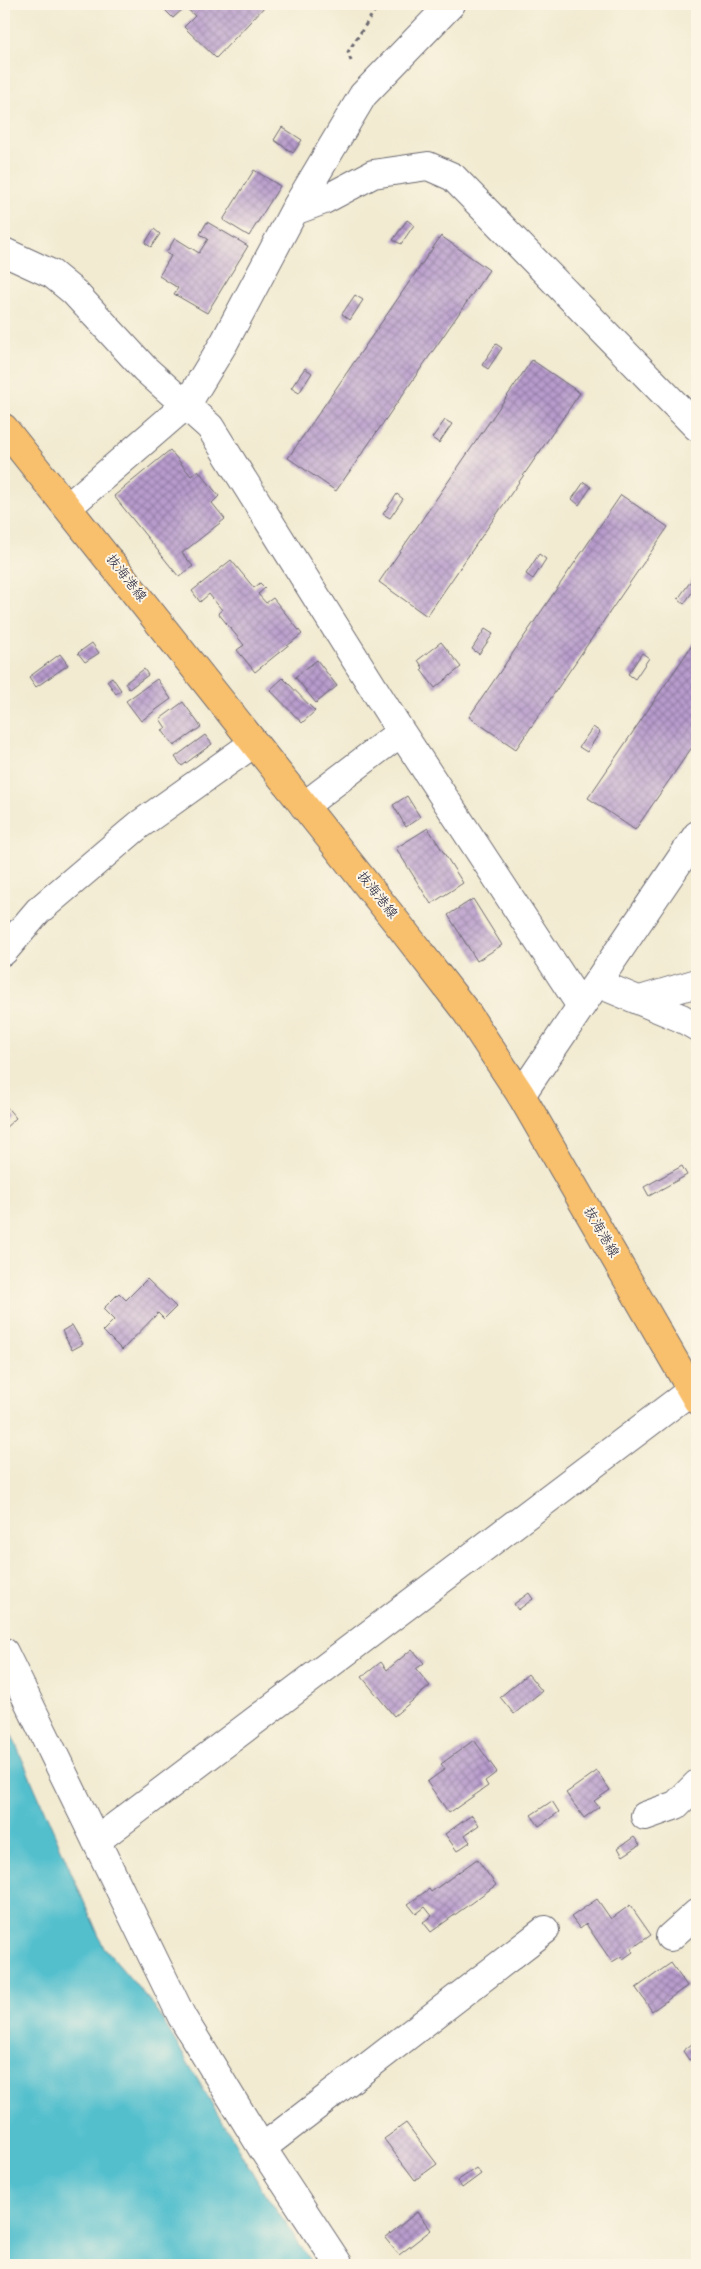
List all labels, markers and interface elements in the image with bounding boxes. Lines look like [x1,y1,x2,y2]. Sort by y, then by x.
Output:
street label: 抜海港線 [101,552,149,606]
street label: 抜海港線 [352,869,400,923]
street label: 抜海港線 [579,1205,621,1261]

